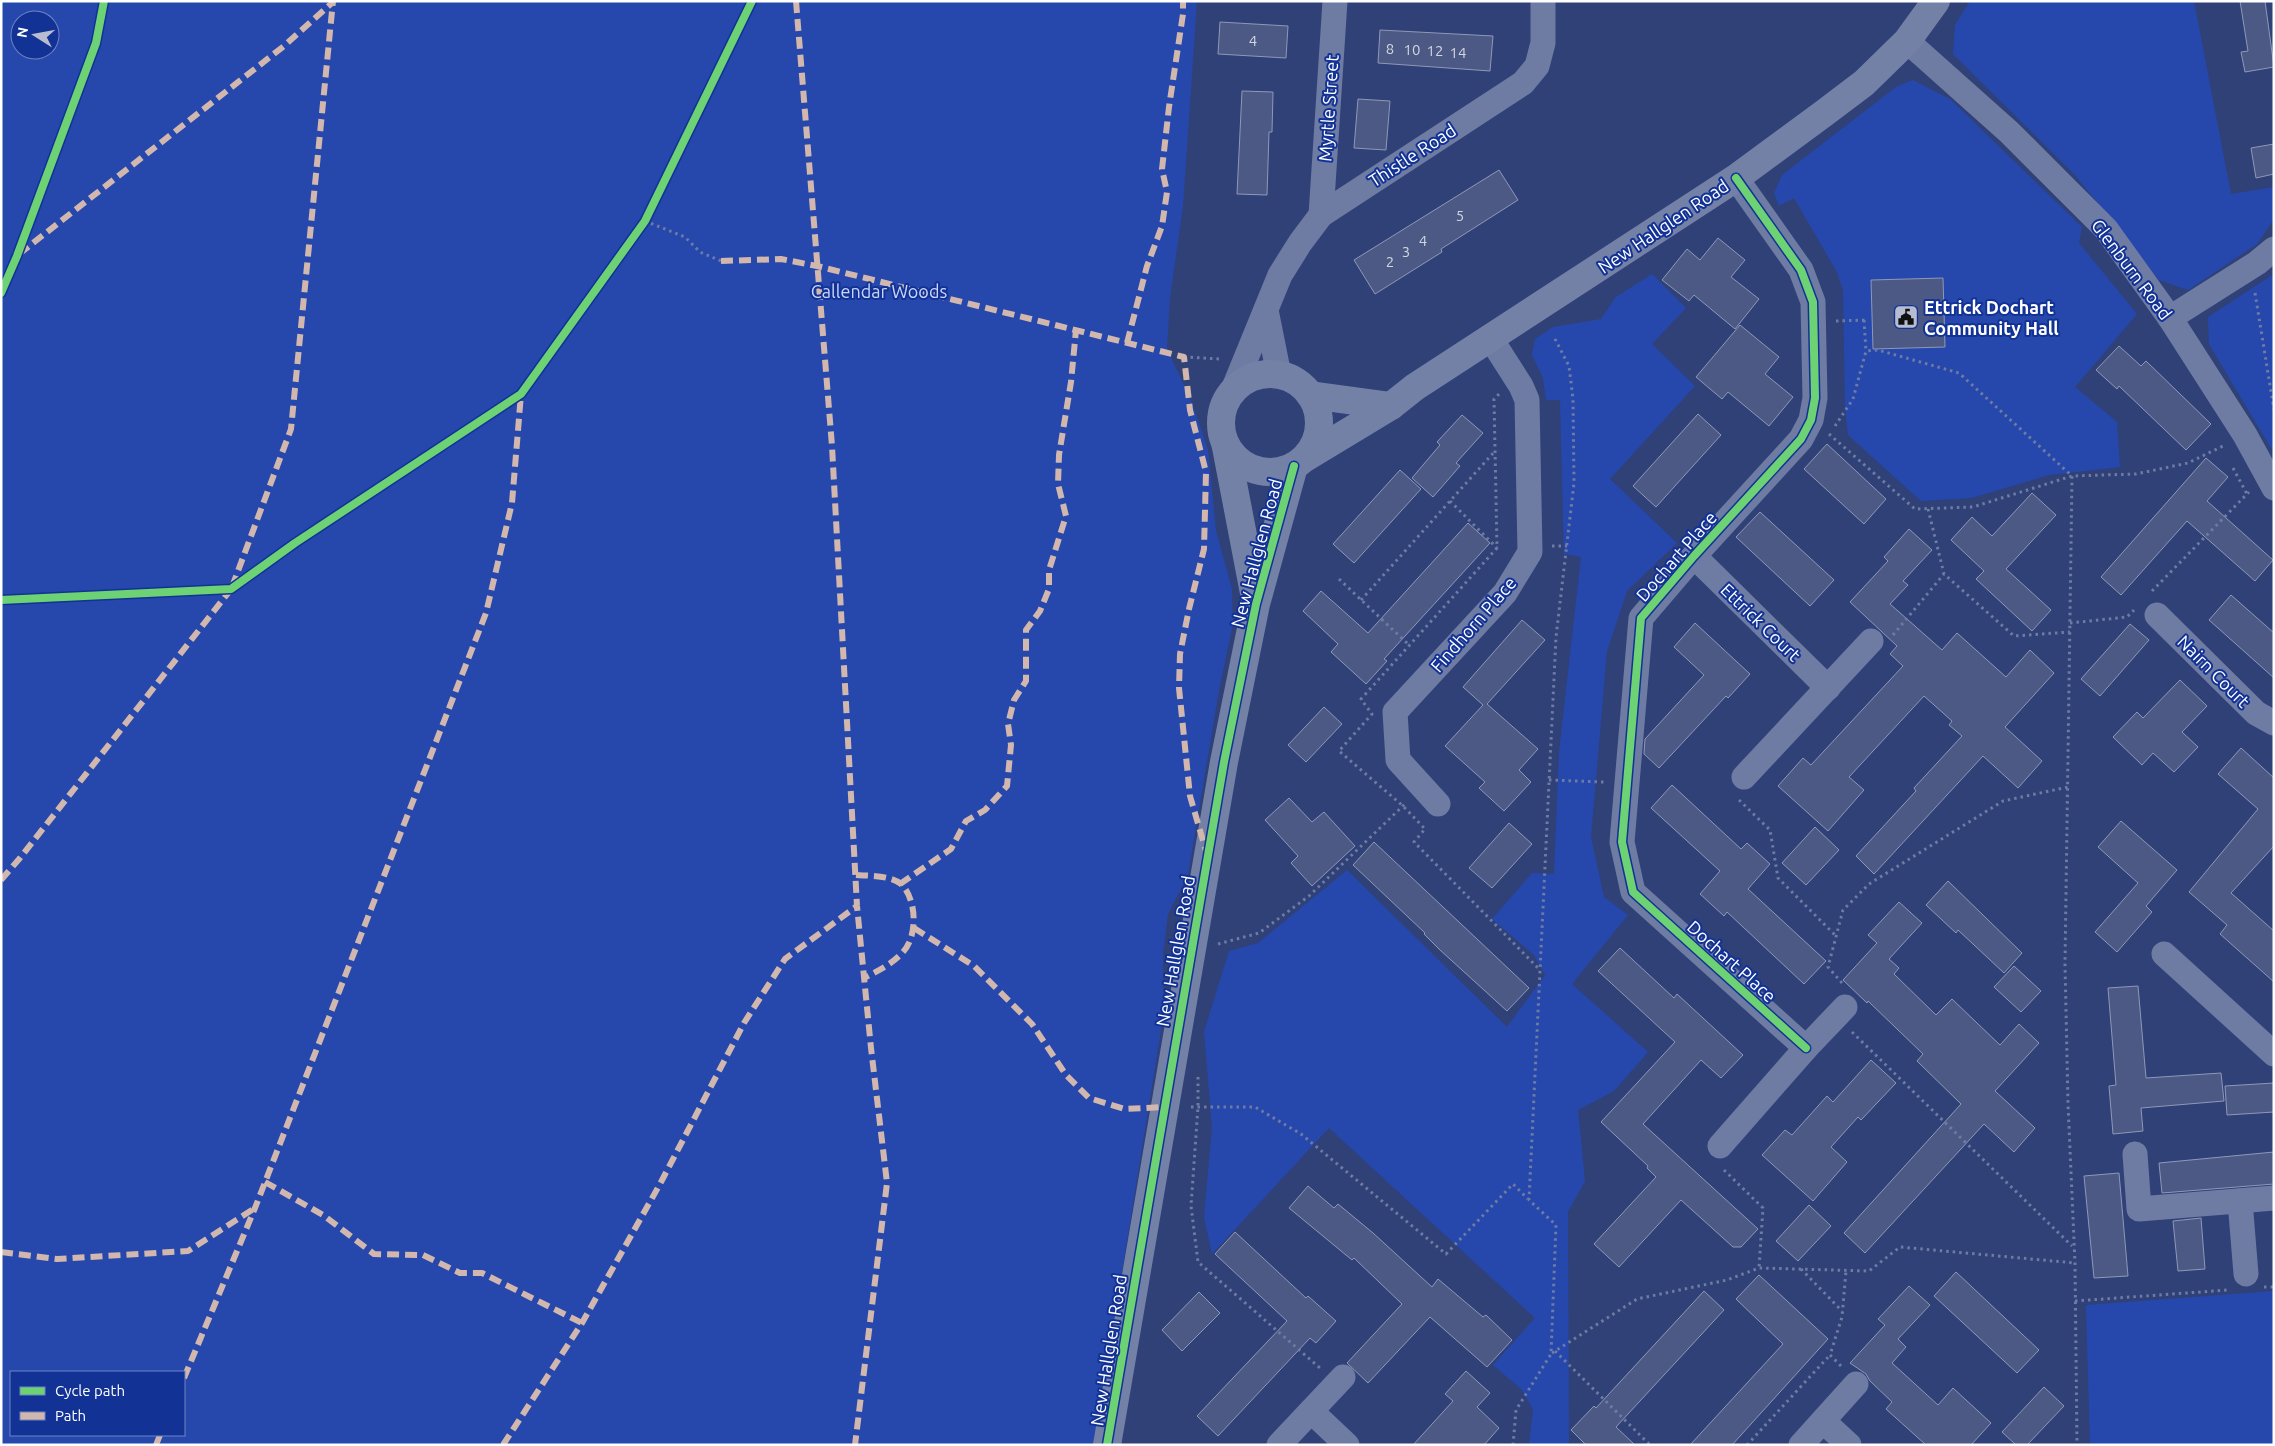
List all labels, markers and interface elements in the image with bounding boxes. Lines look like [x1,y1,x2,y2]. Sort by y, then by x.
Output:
north arrow [10,10,60,60]
text: N [13,26,31,39]
house number: 4 [1249,32,1257,49]
house number: 8 [1386,40,1394,57]
house number: 10 [1404,41,1420,58]
house number: 12 [1427,42,1443,59]
house number: 14 [1450,44,1466,61]
street label: Myrtle Street [1314,54,1342,162]
street label: Thistle Road [1365,119,1459,191]
street label: New Hallglen Road [1594,175,1732,277]
house number: 5 [1456,207,1464,224]
street label: Glenburn Road [2088,215,2176,323]
house number: 4 [1419,232,1427,249]
house number: 3 [1402,243,1410,260]
house number: 2 [1386,253,1394,270]
park label: Callendar Woods [811,281,947,301]
place label: Ettrick Dochart Community Hall [1924,297,2059,338]
public building icon: Ettrick Dochart Community Hall [1893,304,1919,330]
street label: New Hallglen Road [1227,477,1285,629]
street label: Dochart Place [1632,507,1720,605]
street label: Findhorn Place [1426,572,1520,676]
street label: Ettrick Court [1717,579,1805,665]
street label: Nairn Court [2174,631,2254,711]
street label: New Hallglen Road [1152,874,1198,1028]
street label: Dochart Place [1684,916,1780,1006]
street label: New Hallglen Road [1086,1273,1130,1427]
legend [10,1371,185,1436]
text: Cycle path [55,1382,125,1399]
text: Path [55,1407,86,1424]

